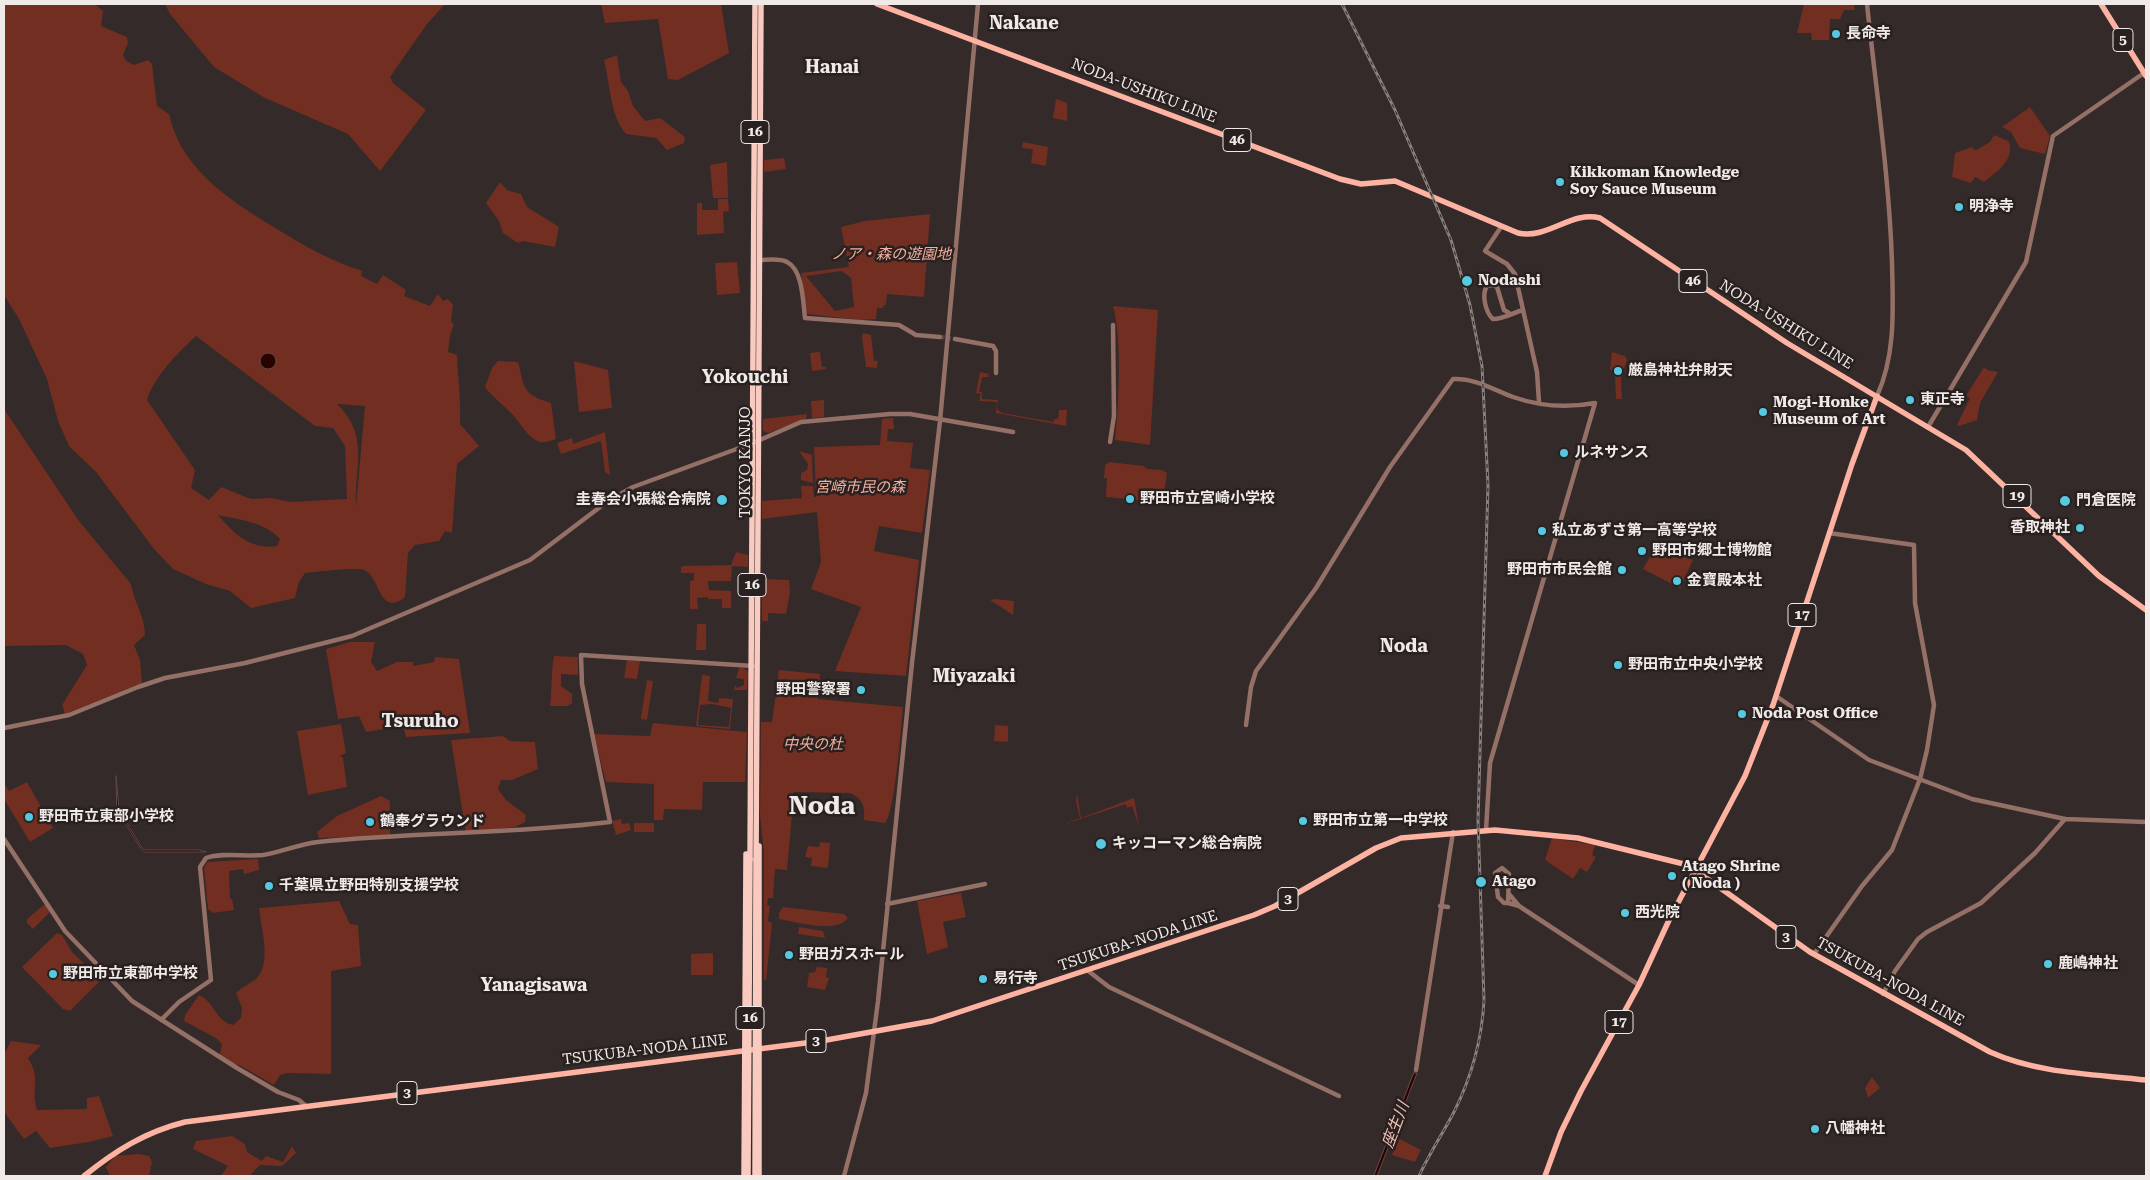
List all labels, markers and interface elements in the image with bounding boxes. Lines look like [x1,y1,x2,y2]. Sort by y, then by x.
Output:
district label: Nakane [989,13,1059,35]
place label: 長命寺 [1846,25,1891,43]
marker: 長命寺 [1830,28,1842,40]
road number: 5 [2113,28,2133,52]
street label: NODA-USHIKU LINE [1069,55,1219,127]
district label: Hanai [805,57,859,79]
road number: 16 [741,120,769,144]
road number: 46 [1223,128,1251,152]
place label: Kikkoman Knowledge Soy Sauce Museum [1570,164,1739,199]
marker: Kikkoman Knowledge Soy Sauce Museum [1554,176,1566,188]
place label: 明浄寺 [1969,198,2014,216]
marker: 明浄寺 [1953,201,1965,213]
park label: ノア・森の遊園地 [831,246,951,264]
road number: 46 [1679,270,1707,292]
place label: Nodashi [1478,272,1541,290]
marker: Nodashi [1460,274,1474,288]
street label: NODA-USHIKU LINE [1716,277,1856,373]
place label: 厳島神社弁財天 [1628,362,1733,380]
marker: 厳島神社弁財天 [1612,365,1624,377]
district label: Yokouchi [702,367,788,389]
place label: 東正寺 [1920,391,1965,409]
place label: Mogi-Honke Museum of Art [1773,394,1886,429]
marker: 東正寺 [1904,394,1916,406]
street label: TOKYO KANJO [737,406,755,518]
marker: Mogi-Honke Museum of Art [1757,406,1769,418]
place label: ルネサンス [1574,444,1649,462]
marker: ルネサンス [1558,447,1570,459]
park label: 宮崎市民の森 [815,479,905,497]
road number: 19 [2003,484,2031,508]
place label: 野田市立宮崎小学校 [1140,490,1275,508]
place label: 圭春会小張総合病院 [576,491,711,509]
place label: 門倉医院 [2076,492,2136,510]
marker: 圭春会小張総合病院 [715,493,729,507]
marker: 野田市立宮崎小学校 [1124,493,1136,505]
marker: 門倉医院 [2058,494,2072,508]
place label: 香取神社 [2010,519,2070,537]
place label: 私立あずさ第一高等学校 [1552,522,1717,540]
marker: 香取神社 [2074,522,2086,534]
marker: 私立あずさ第一高等学校 [1536,525,1548,537]
place label: 野田市郷土博物館 [1652,542,1772,560]
marker: 野田市郷土博物館 [1636,545,1648,557]
place label: 野田市市民会館 [1507,561,1612,579]
marker: 野田市市民会館 [1616,564,1628,576]
place label: 金寶殿本社 [1687,572,1762,590]
road number: 16 [738,574,766,596]
marker: 金寶殿本社 [1671,575,1683,587]
road number: 17 [1788,604,1816,626]
district label: Noda [1380,636,1428,658]
place label: 野田市立中央小学校 [1628,656,1763,674]
marker: 野田市立中央小学校 [1612,659,1624,671]
district label: Miyazaki [933,666,1015,688]
place label: 野田警察署 [776,681,851,699]
marker: 野田警察署 [855,684,867,696]
place label: Noda Post Office [1752,705,1878,723]
marker: Noda Post Office [1736,708,1748,720]
district label: Tsuruho [381,711,459,733]
park label: 中央の杜 [783,736,843,754]
district label: Noda [789,792,855,822]
place label: 野田市立東部小学校 [39,808,174,826]
marker: 野田市立東部小学校 [23,811,35,823]
place label: 野田市立第一中学校 [1313,812,1448,830]
place label: 鶴奉グラウンド [380,813,485,831]
marker: 野田市立第一中学校 [1297,815,1309,827]
marker: 鶴奉グラウンド [364,816,376,828]
place label: キッコーマン総合病院 [1112,835,1262,853]
marker: キッコーマン総合病院 [1094,837,1108,851]
place label: Atago Shrine ( Noda ) [1682,858,1780,893]
marker: Atago Shrine ( Noda ) [1666,870,1678,882]
place label: Atago [1492,873,1536,891]
marker: Atago [1474,875,1488,889]
place label: 千葉県立野田特別支援学校 [279,877,459,895]
marker: 千葉県立野田特別支援学校 [263,880,275,892]
road number: 3 [1278,888,1298,911]
place label: 西光院 [1635,904,1680,922]
street label: TSUKUBA-NODA LINE [1056,907,1220,975]
marker: 西光院 [1619,907,1631,919]
road number: 3 [1776,926,1796,949]
street label: TSUKUBA-NODA LINE [1813,934,1967,1030]
place label: 野田ガスホール [799,946,904,964]
marker: 野田ガスホール [783,949,795,961]
place label: 鹿嶋神社 [2058,955,2118,973]
marker: 鹿嶋神社 [2042,958,2054,970]
place label: 野田市立東部中学校 [63,965,198,983]
marker: 野田市立東部中学校 [47,968,59,980]
place label: 易行寺 [993,970,1038,988]
marker: 易行寺 [977,973,989,985]
district label: Yanagisawa [481,975,587,997]
road number: 16 [736,1006,764,1030]
road number: 17 [1605,1010,1633,1034]
road number: 3 [806,1030,826,1052]
street label: TSUKUBA-NODA LINE [561,1031,729,1069]
road number: 3 [397,1082,417,1104]
water label: 座生川 [1378,1099,1414,1151]
place label: 八幡神社 [1825,1120,1885,1138]
marker: 八幡神社 [1809,1123,1821,1135]

